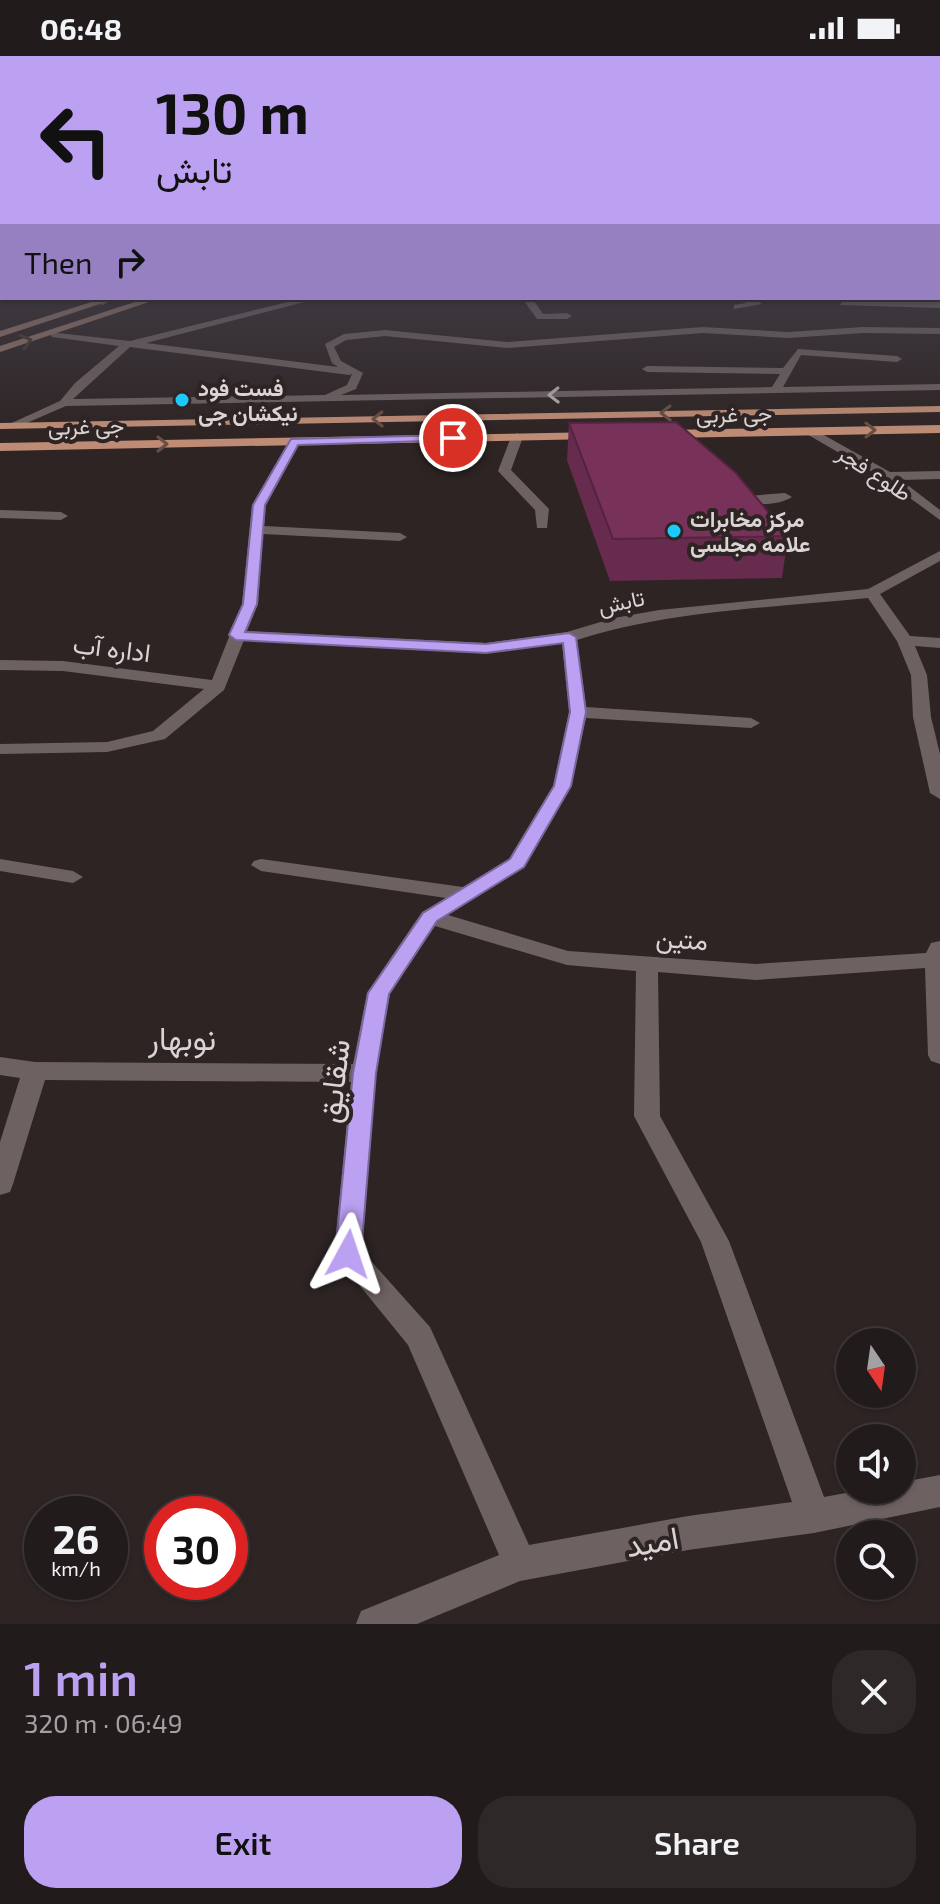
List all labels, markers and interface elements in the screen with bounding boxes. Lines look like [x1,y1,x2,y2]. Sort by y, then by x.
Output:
text: 06:48 [40,10,122,46]
text: 130 m [156,78,309,145]
icon: left [24,88,128,192]
text: تابش [156,147,232,190]
icon: right [108,240,152,284]
text: Then [24,244,92,280]
one-way arrow [18,334,32,350]
place label: فست فود نیکشان جی [198,374,298,427]
one-way arrow [547,386,560,403]
marker: فست فود نیکشان جی [173,391,191,409]
street label: جی غربی [696,399,772,429]
pin [419,404,487,472]
one-way arrow [659,405,672,422]
one-way arrow [371,410,384,427]
street label: جی غربی [48,411,124,441]
icon: arrive [431,416,475,460]
one-way arrow [864,421,877,439]
one-way arrow [156,435,169,453]
street label: طلوع فجر [831,438,917,508]
place label: مرکز مخابرات علامه مجلسی [690,505,811,558]
marker: مرکز مخابرات علامه مجلسی [665,522,683,540]
street label: تابش [595,583,647,621]
street label: اداره آب [71,627,153,669]
street label: متین [655,921,709,957]
street label: نوبهار [147,1018,216,1059]
street label: شقایق [308,1037,358,1125]
position arrow [306,1212,390,1296]
north arrow [836,1328,916,1408]
map controls [836,1328,916,1600]
button: sound [836,1424,916,1504]
speed limit sign: 30 [144,1496,248,1600]
text: 26 [53,1514,99,1562]
street label: امید [623,1517,682,1564]
button: search [836,1520,916,1600]
text: km/h [51,1556,101,1580]
text: 1 min [24,1648,138,1706]
button: close [832,1650,916,1734]
text: 320 m · 06:49 [24,1707,183,1738]
button: Exit [24,1796,462,1888]
button: Share [478,1796,916,1888]

